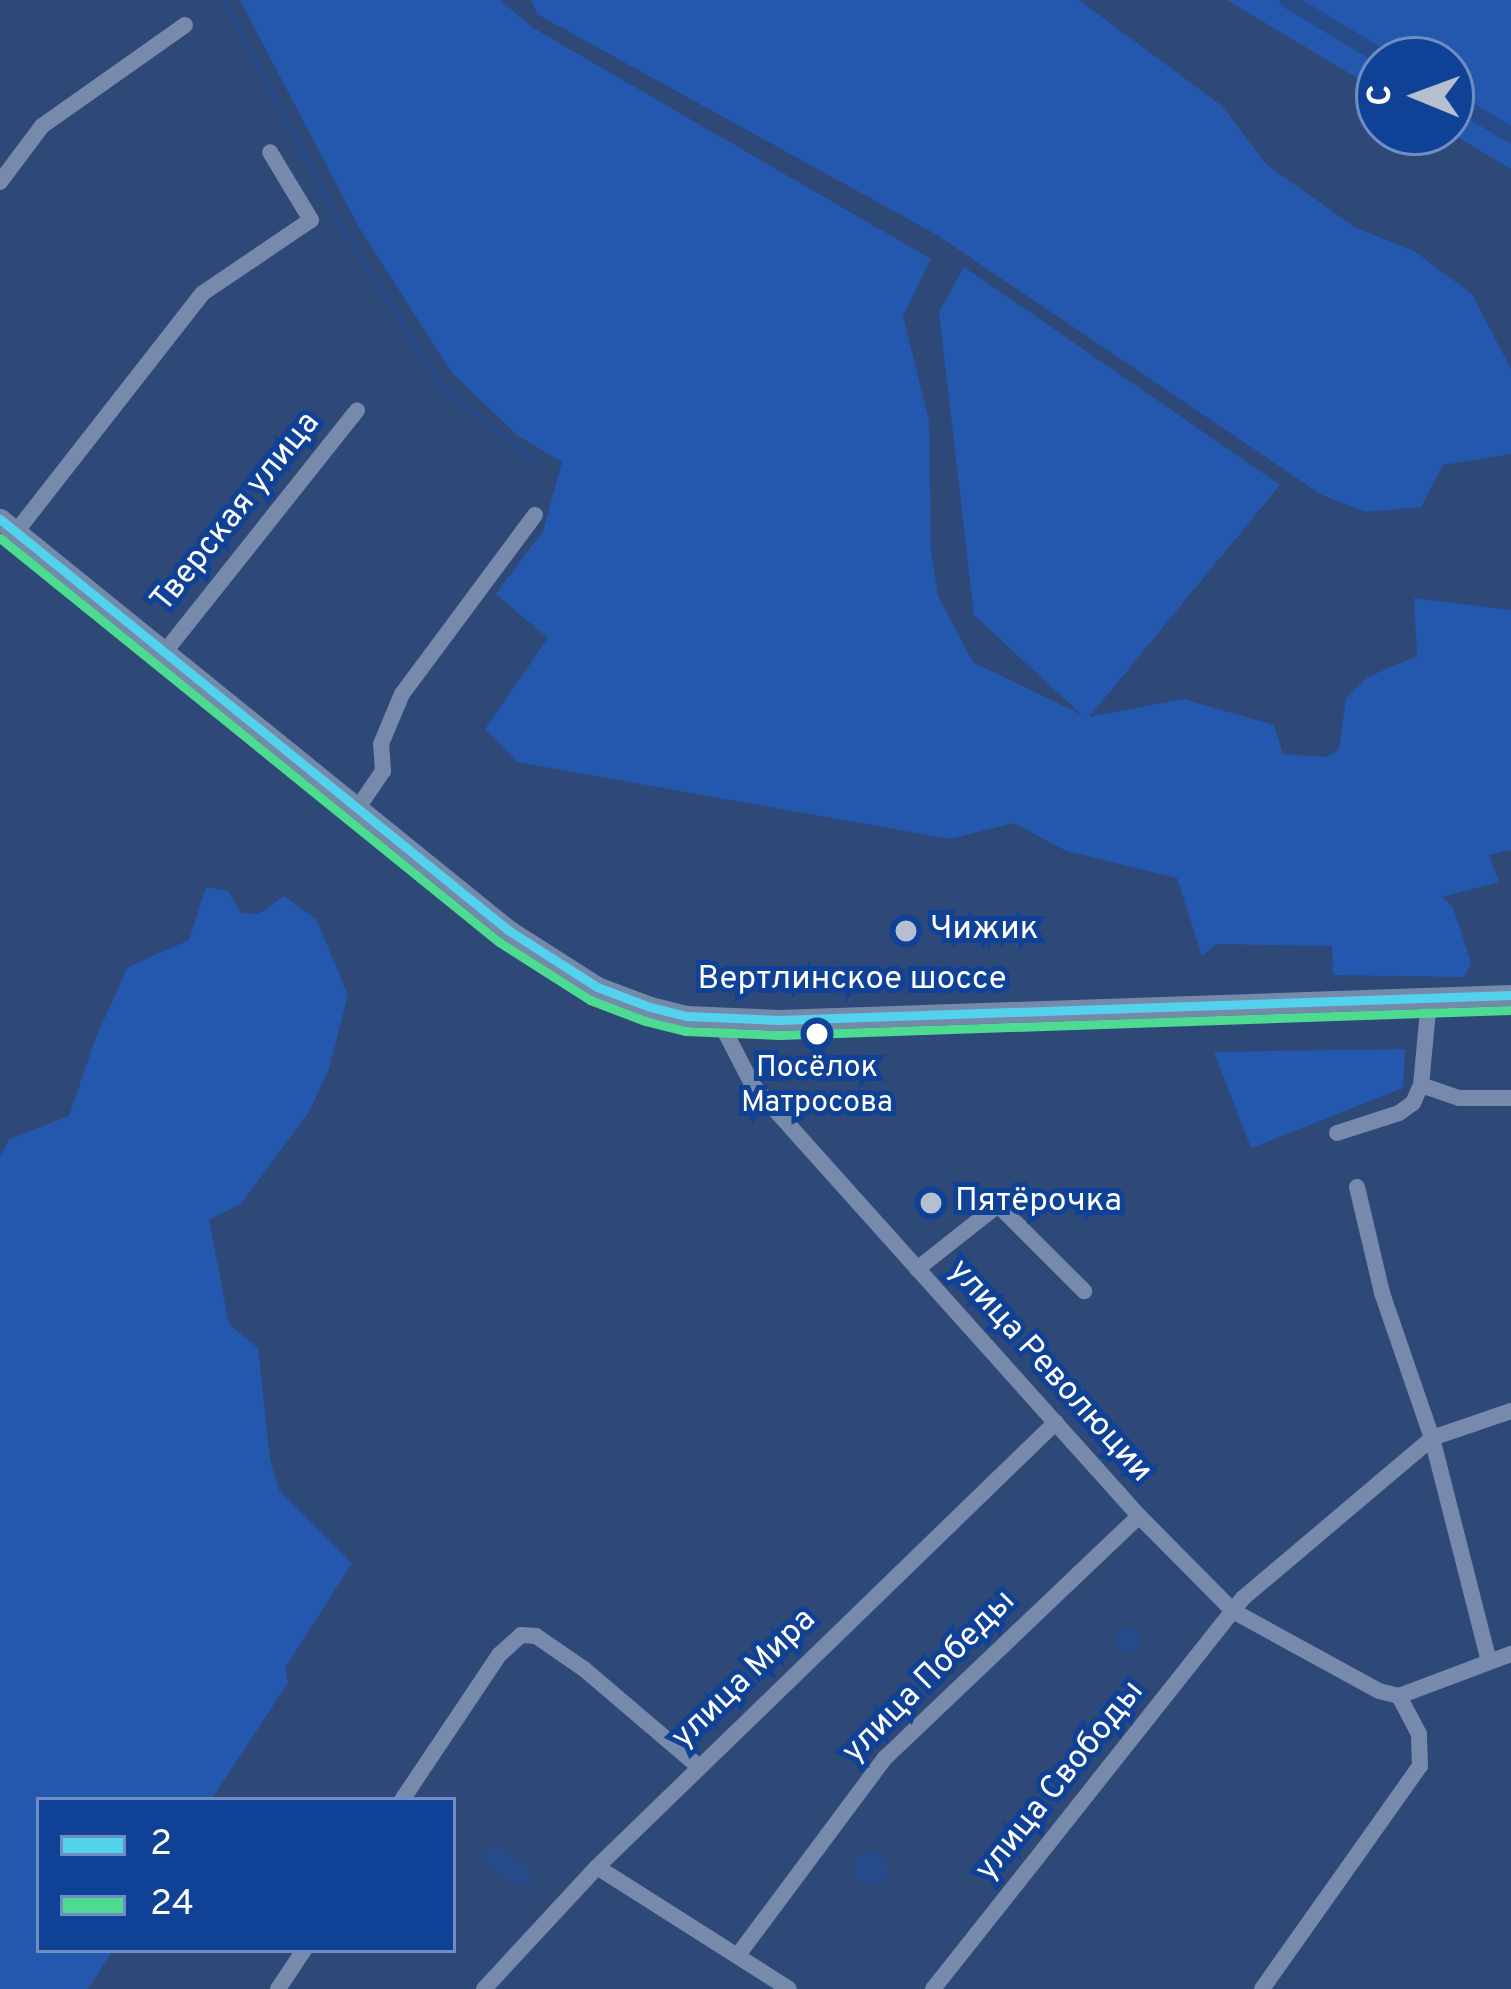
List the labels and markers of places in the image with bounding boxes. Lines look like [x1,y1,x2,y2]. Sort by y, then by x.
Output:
place label: Чижик [930,911,1039,951]
marker: Чижик [893,918,919,944]
marker: Посёлок Матросова [806,1023,828,1045]
place label: Посёлок Матросова [741,1051,893,1122]
place label: Пятёрочка [955,1183,1122,1223]
marker: Пятёрочка [918,1190,944,1216]

